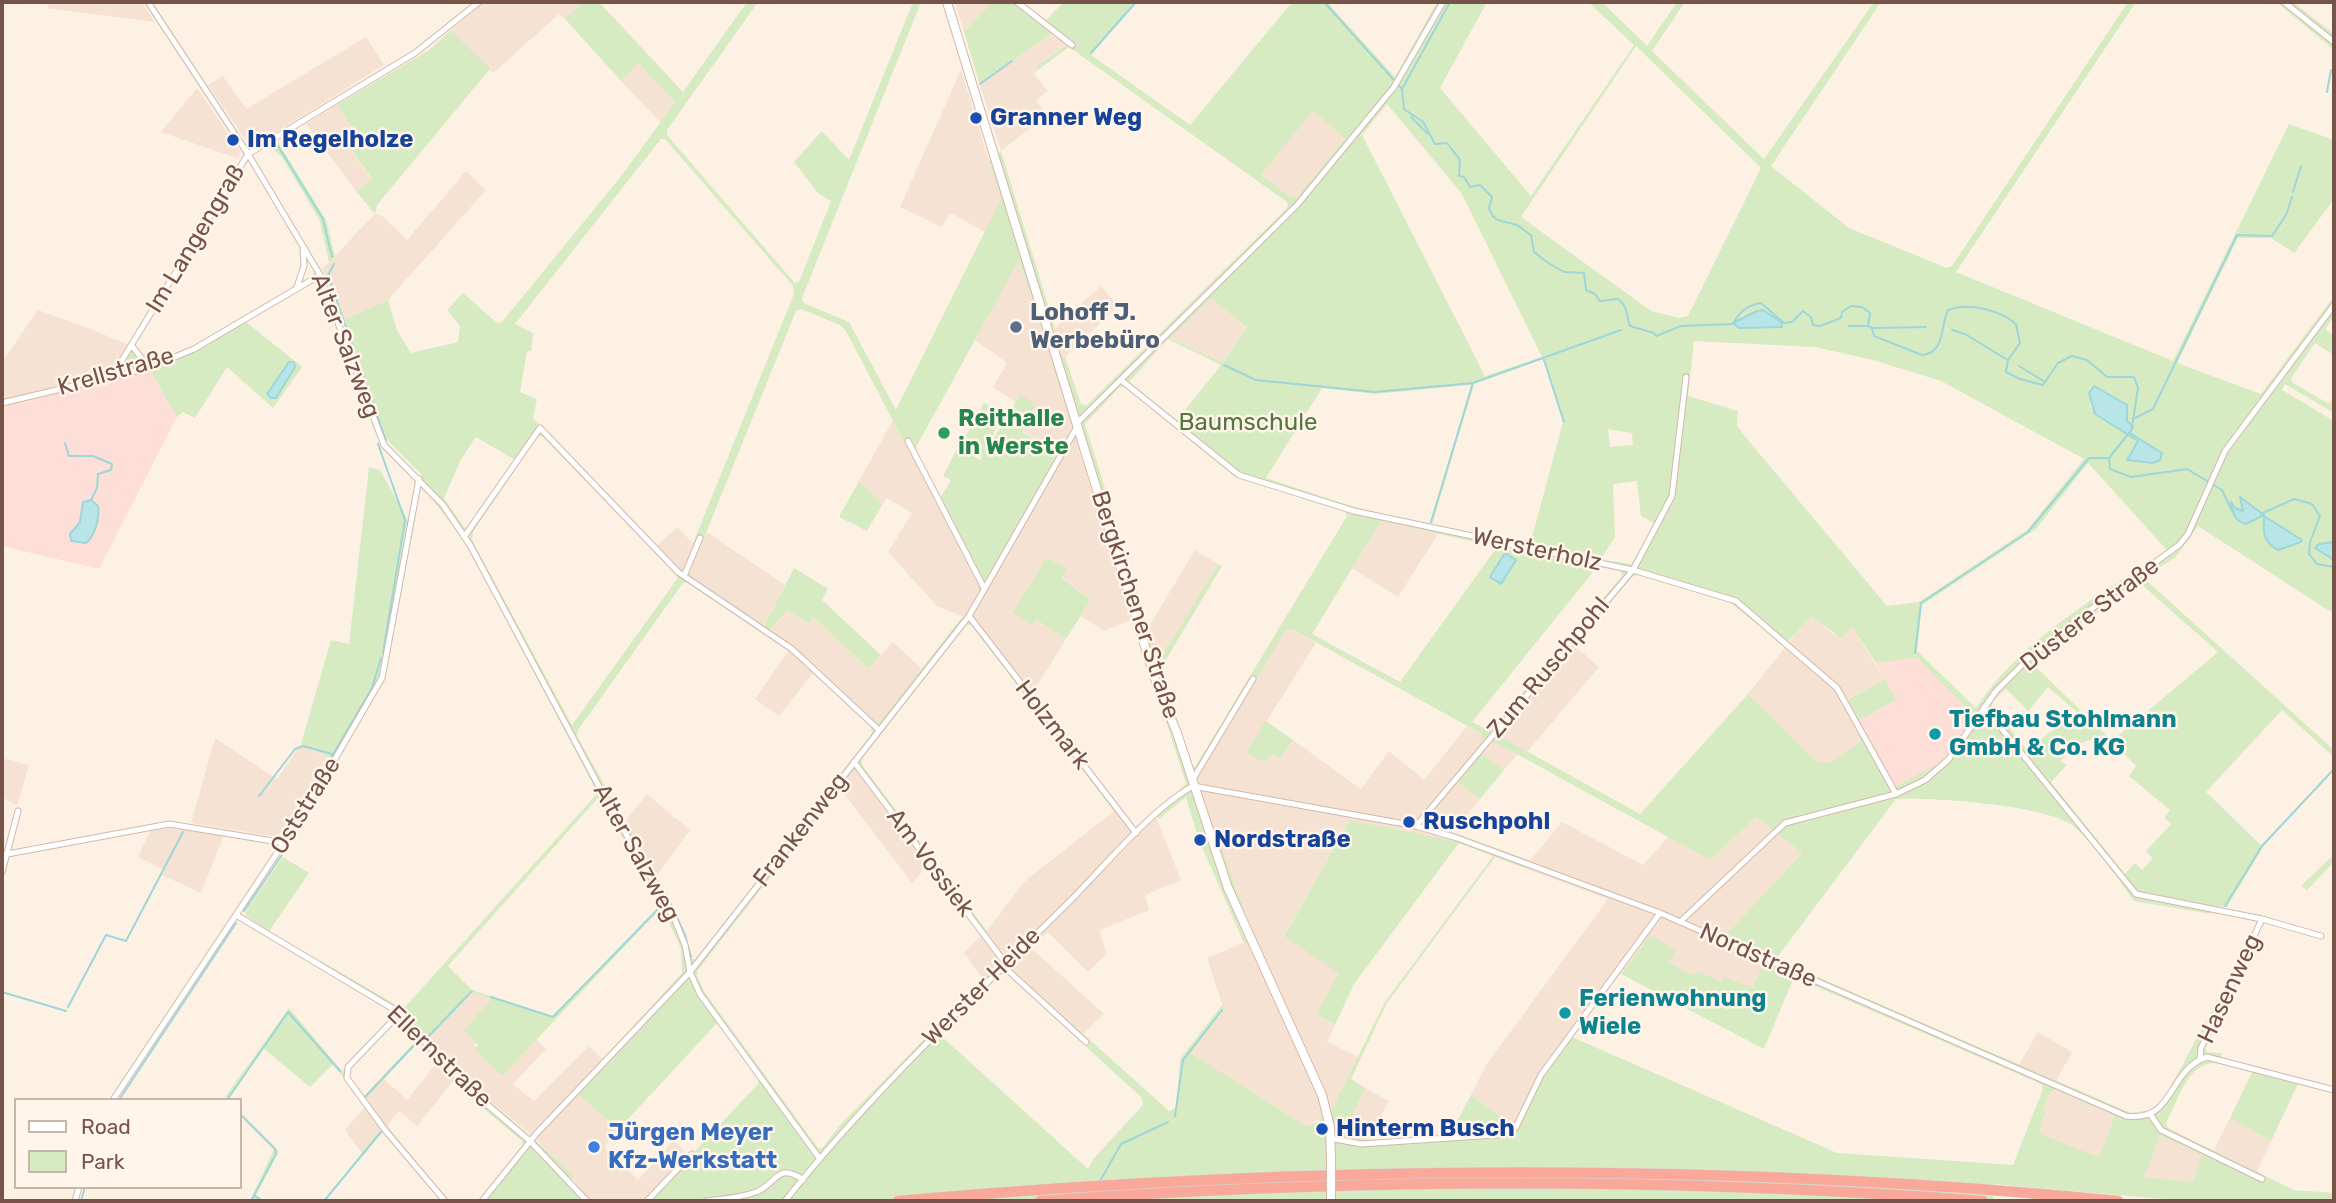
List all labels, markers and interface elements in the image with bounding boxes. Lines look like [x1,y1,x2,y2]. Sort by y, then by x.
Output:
place label: Granner Weg [990,104,1142,132]
marker: Granner Weg [968,110,984,126]
place label: Im Regelholze [247,126,413,154]
marker: Im Regelholze [225,132,241,148]
street label: Im Langengraß [140,160,252,318]
street label: Alter Salzweg [304,270,386,422]
place label: Lohoff J. Werbebüro [1030,299,1160,355]
marker: Lohoff J. Werbebüro [1008,319,1024,335]
street label: Krellstraße [54,342,178,402]
place label: Reithalle in Werste [958,405,1069,461]
park label: Baumschule [1179,409,1317,437]
marker: Reithalle in Werste [936,425,952,441]
street label: Bergkirchener Straße [1085,487,1185,723]
street label: Wersterholz [1470,522,1604,578]
street label: Düstere Straße [2015,552,2165,678]
street label: Zum Ruschpohl [1482,592,1616,744]
street label: Holzmark [1008,675,1096,775]
place label: Tiefbau Stohlmann GmbH & Co. KG [1949,706,2177,762]
marker: Tiefbau Stohlmann GmbH & Co. KG [1927,726,1943,742]
street label: Oststraße [265,752,347,860]
street label: Frankenweg [748,767,854,893]
street label: Alter Salzweg [586,779,686,927]
street label: Am Vossiek [880,803,980,923]
place label: Ruschpohl [1423,808,1550,836]
marker: Ruschpohl [1401,814,1417,830]
place label: Nordstraße [1214,826,1351,854]
marker: Nordstraße [1192,832,1208,848]
street label: Nordstraße [1695,917,1821,995]
street label: Werster Heide [917,922,1047,1052]
street label: Hasenweg [2192,930,2268,1048]
place label: Ferienwohnung Wiele [1579,985,1767,1041]
street label: Ellernstraße [381,1000,497,1114]
marker: Ferienwohnung Wiele [1557,1005,1573,1021]
legend [14,1098,242,1189]
text: Road [81,1114,131,1139]
place label: Hinterm Busch [1336,1115,1515,1143]
place label: Jürgen Meyer Kfz-Werkstatt [608,1119,777,1175]
marker: Hinterm Busch [1314,1121,1330,1137]
marker: Jürgen Meyer Kfz-Werkstatt [586,1139,602,1155]
text: Park [81,1149,125,1174]

